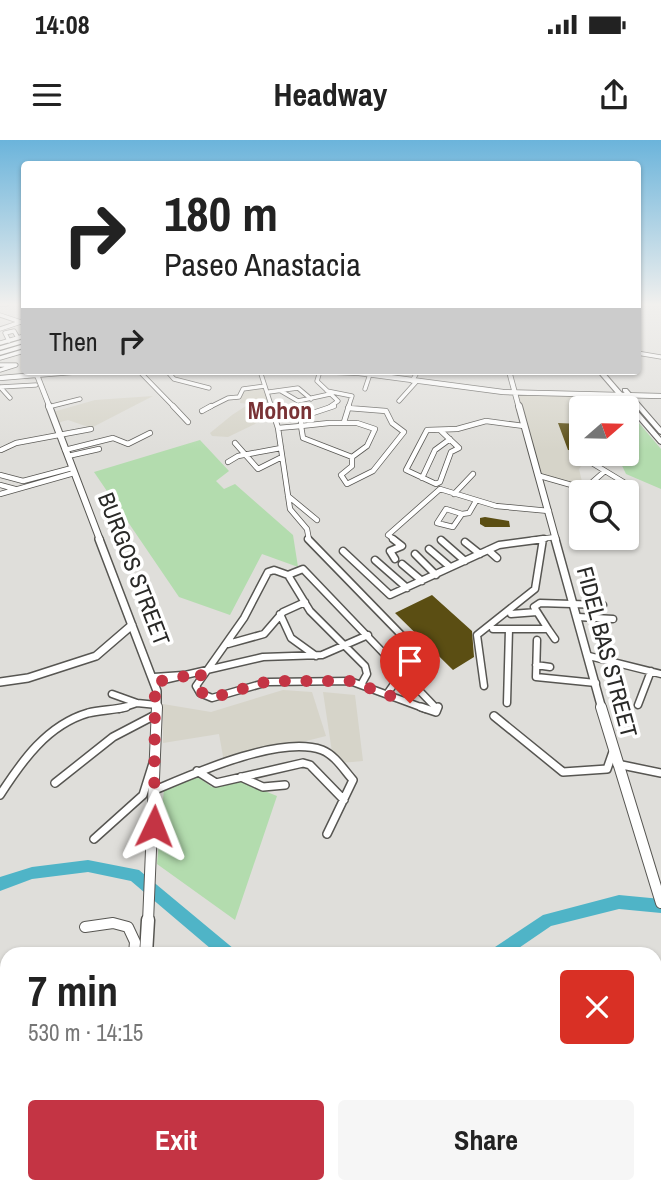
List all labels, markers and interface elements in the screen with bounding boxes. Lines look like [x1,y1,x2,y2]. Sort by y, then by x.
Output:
text: 14:08 [35,7,90,42]
text: Headway [274,73,387,116]
icon: menu [28,76,66,114]
icon: share [595,76,633,114]
text: 180 m [164,180,278,246]
icon: right [49,189,140,280]
text: Paseo Anastacia [164,243,361,286]
icon: right [112,322,150,360]
text: Then [49,324,98,359]
district label: Mohon [248,394,312,426]
north arrow [569,396,639,466]
map controls [569,396,639,550]
button: search [569,480,639,550]
street label: BURGOS STREET [91,488,178,650]
street label: FIDEL BAS STREET [570,563,645,741]
pin [380,631,440,703]
icon: arrive [391,642,429,680]
position arrow [117,789,191,863]
text: 7 min [28,963,118,1019]
button: close [560,970,634,1044]
text: 530 m · 14:15 [28,1017,143,1048]
button: Exit [28,1100,324,1180]
button: Share [338,1100,634,1180]

